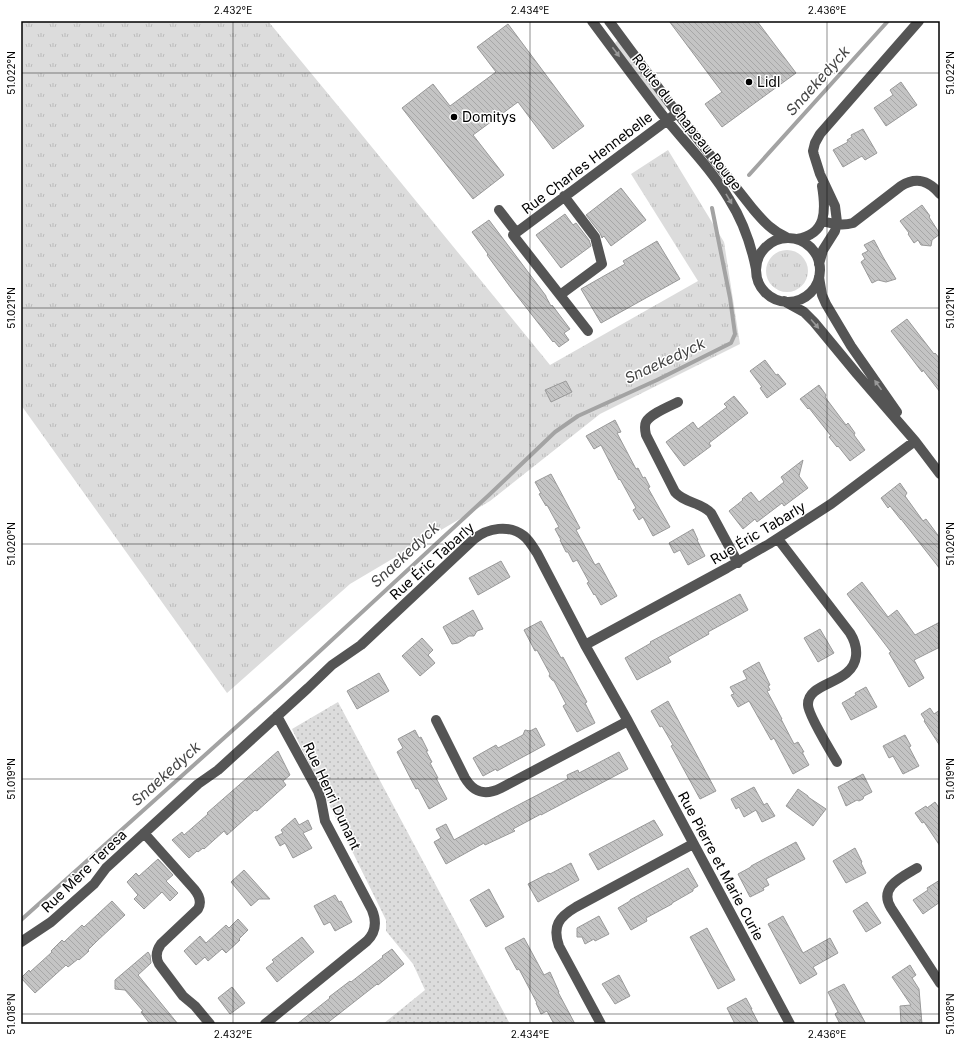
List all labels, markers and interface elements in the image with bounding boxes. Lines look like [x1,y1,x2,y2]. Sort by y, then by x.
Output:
text: 2.432°E [214,4,252,16]
text: 2.434°E [511,4,549,16]
text: 2.436°E [808,4,846,16]
water label: Snaekedyck [781,41,854,119]
one-way arrow [611,47,620,58]
street label: Route du Chapeau Rouge [629,50,746,193]
text: 51.022°N [5,51,17,95]
text: 51.022°N [944,51,956,95]
place label: Lidl [757,73,780,90]
marker: Lidl [744,77,754,87]
place label: Domitys [462,108,516,125]
street label: Rue Charles Hennebelle [518,108,655,217]
marker: Domitys [449,112,459,122]
one-way arrow [726,193,733,205]
text: 51.021°N [5,287,17,329]
text: 51.021°N [944,287,956,329]
one-way arrow [811,319,820,329]
water label: Snaekedyck [621,333,709,388]
one-way arrow [874,379,882,390]
street label: Rue Éric Tabarly [707,497,808,568]
water label: Snaekedyck [366,517,444,591]
street label: Rue Éric Tabarly [386,518,478,603]
text: 51.020°N [5,522,17,566]
text: 51.020°N [944,522,956,566]
water label: Snaekedyck [127,737,205,810]
street label: Rue Henri Dunant [300,739,365,853]
text: 51.019°N [5,758,17,800]
text: 51.019°N [944,758,956,800]
street label: Rue Pierre et Marie Curie [675,788,768,943]
street label: Rue Mère Teresa [38,826,130,916]
text: 51.018°N [5,993,17,1035]
text: 51.018°N [944,993,956,1035]
text: 2.432°E [214,1028,252,1040]
text: 2.434°E [511,1028,549,1040]
text: 2.436°E [808,1028,846,1040]

